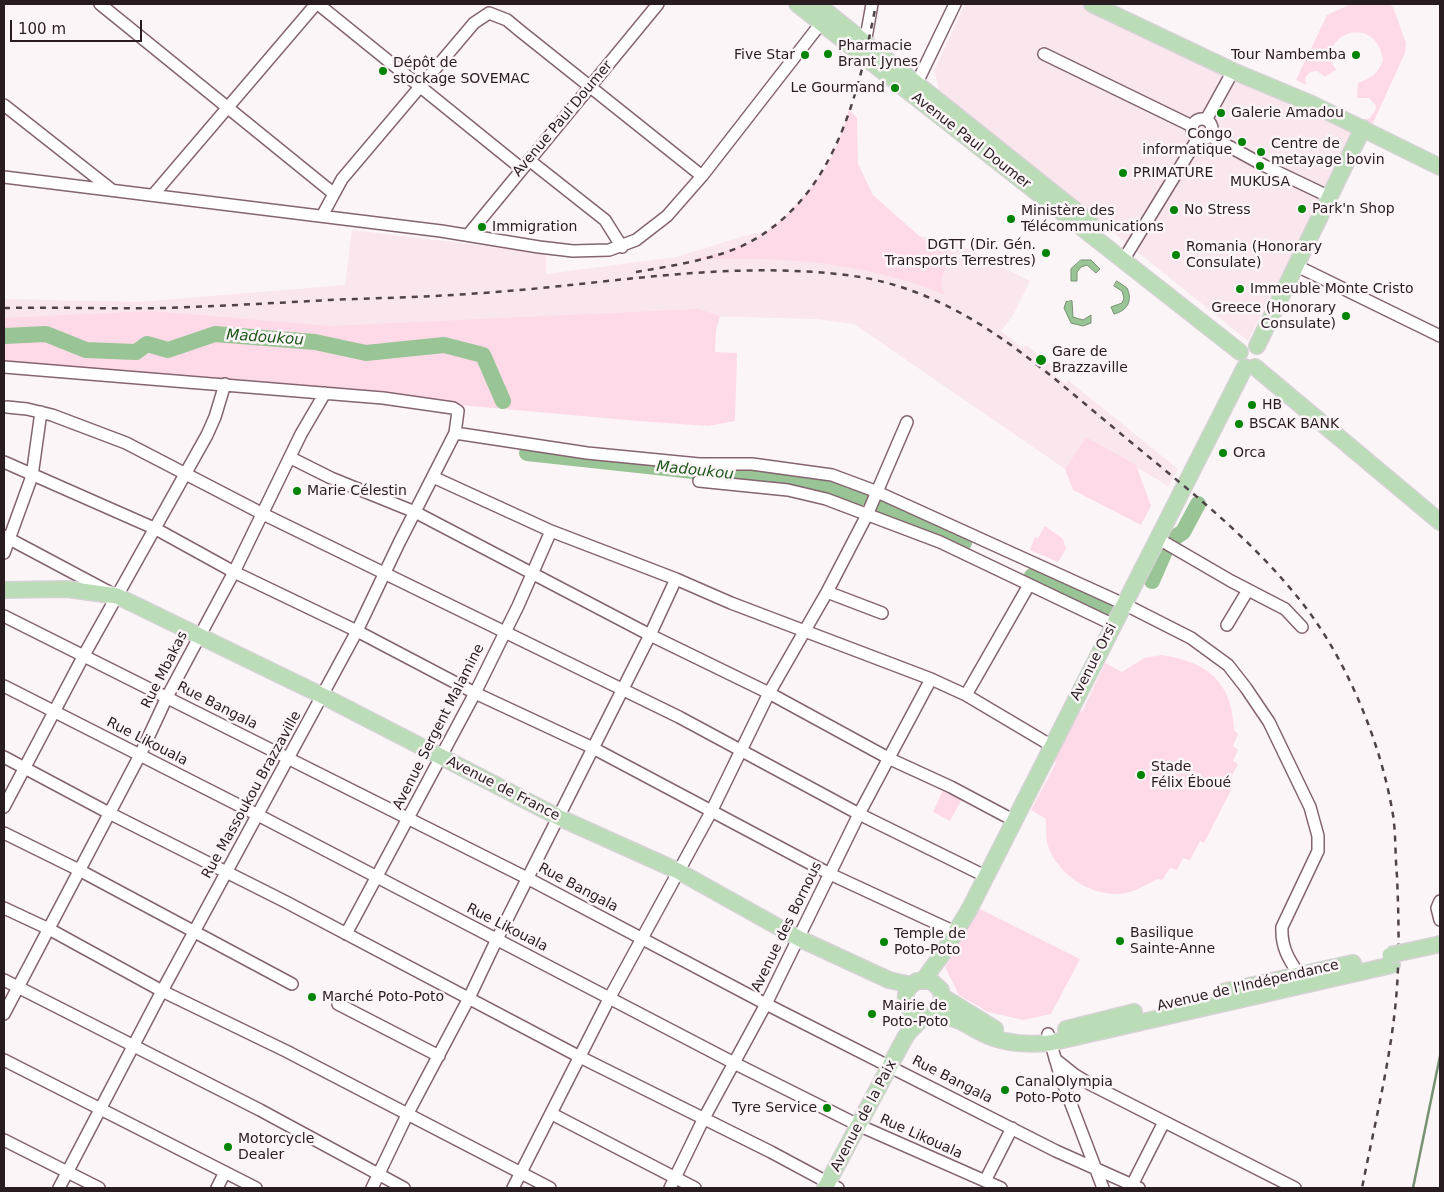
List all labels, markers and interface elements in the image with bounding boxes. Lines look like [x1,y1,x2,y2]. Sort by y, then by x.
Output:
scale bar [12,10,145,42]
text: 100 m [18,20,66,38]
place label: Pharmacie Brant Jynes [838,38,918,70]
place label: Five Star [734,47,795,63]
place label: Tour Nambemba [1231,47,1346,63]
marker: Pharmacie Brant Jynes [822,48,834,60]
marker: Five Star [799,49,811,61]
marker: Tour Nambemba [1350,49,1362,61]
place label: Dépôt de stockage SOVEMAC [393,55,530,88]
street label: Avenue Paul Doumer [510,58,616,180]
marker: Dépôt de stockage SOVEMAC [377,65,389,77]
place label: Le Gourmand [791,80,885,96]
marker: Le Gourmand [889,82,901,94]
street label: Avenue Paul Doumer [908,89,1034,193]
place label: Galerie Amadou [1231,105,1344,121]
marker: Galerie Amadou [1215,107,1227,119]
place label: Congo informatique [1142,126,1232,158]
marker: Congo informatique [1236,136,1248,148]
place label: Centre de metayage bovin [1271,136,1385,168]
marker: Centre de metayage bovin [1255,146,1267,158]
marker: MUKUSA [1254,160,1266,172]
place label: PRIMATURE [1133,165,1213,181]
marker: PRIMATURE [1117,167,1129,179]
place label: MUKUSA [1230,174,1290,190]
place label: Park'n Shop [1312,201,1395,217]
place label: No Stress [1184,202,1251,218]
place label: Ministère des Télécommunications [1021,203,1164,236]
marker: Park'n Shop [1296,203,1308,215]
marker: No Stress [1168,204,1180,216]
marker: Ministère des Télécommunications [1005,213,1017,225]
place label: Immigration [492,219,577,235]
marker: Immigration [476,221,488,233]
place label: DGTT (Dir. Gén. Transports Terrestres) [885,237,1036,270]
place label: Romania (Honorary Consulate) [1186,239,1322,272]
marker: DGTT (Dir. Gén. Transports Terrestres) [1040,247,1052,259]
marker: Romania (Honorary Consulate) [1170,249,1182,261]
place label: Immeuble Monte Cristo [1250,281,1414,297]
marker: Immeuble Monte Cristo [1234,283,1246,295]
place label: Greece (Honorary Consulate) [1211,300,1336,332]
marker: Greece (Honorary Consulate) [1340,310,1352,322]
water label: Madoukou [226,326,304,350]
place label: Gare de Brazzaville [1052,344,1128,377]
marker: Gare de Brazzaville [1034,353,1048,367]
place label: HB [1262,397,1282,413]
marker: HB [1246,399,1258,411]
place label: BSCAK BANK [1249,416,1339,432]
marker: BSCAK BANK [1233,418,1245,430]
place label: Orca [1233,445,1266,461]
marker: Orca [1217,447,1229,459]
water label: Madoukou [655,458,735,484]
place label: Marie Célestin [307,483,407,499]
marker: Marie Célestin [291,485,303,497]
street label: Avenue Orsi [1067,621,1121,703]
street label: Rue Mbakas [138,629,192,711]
street label: Avenue Sergent Malamine [390,641,488,813]
street label: Rue Bangala [174,679,260,733]
street label: Rue Massoukou Brazzaville [199,708,305,882]
street label: Rue Likouala [104,714,190,770]
street label: Avenue de France [444,753,562,825]
place label: Stade Félix Éboué [1151,759,1231,792]
marker: Stade Félix Éboué [1135,769,1147,781]
street label: Avenue des Bornous [748,859,826,995]
street label: Rue Bangala [535,860,621,916]
street label: Rue Likouala [464,900,550,956]
place label: Basilique Sainte-Anne [1130,925,1215,958]
place label: Temple de Poto-Poto [894,926,966,959]
marker: Basilique Sainte-Anne [1114,935,1126,947]
marker: Temple de Poto-Poto [878,936,890,948]
street label: Avenue de l'Indépendance [1156,957,1340,1015]
place label: Marché Poto-Poto [322,989,444,1005]
marker: Marché Poto-Poto [306,991,318,1003]
place label: Mairie de Poto-Poto [882,998,948,1030]
marker: Mairie de Poto-Poto [866,1008,878,1020]
street label: Rue Bangala [909,1053,995,1107]
street label: Avenue de la Paix [827,1057,901,1175]
place label: CanalOlympia Poto-Poto [1015,1074,1113,1106]
marker: CanalOlympia Poto-Poto [999,1084,1011,1096]
place label: Tyre Service [732,1100,817,1116]
marker: Tyre Service [821,1102,833,1114]
street label: Rue Likouala [877,1111,965,1163]
place label: Motorcycle Dealer [238,1131,314,1164]
marker: Motorcycle Dealer [222,1141,234,1153]

